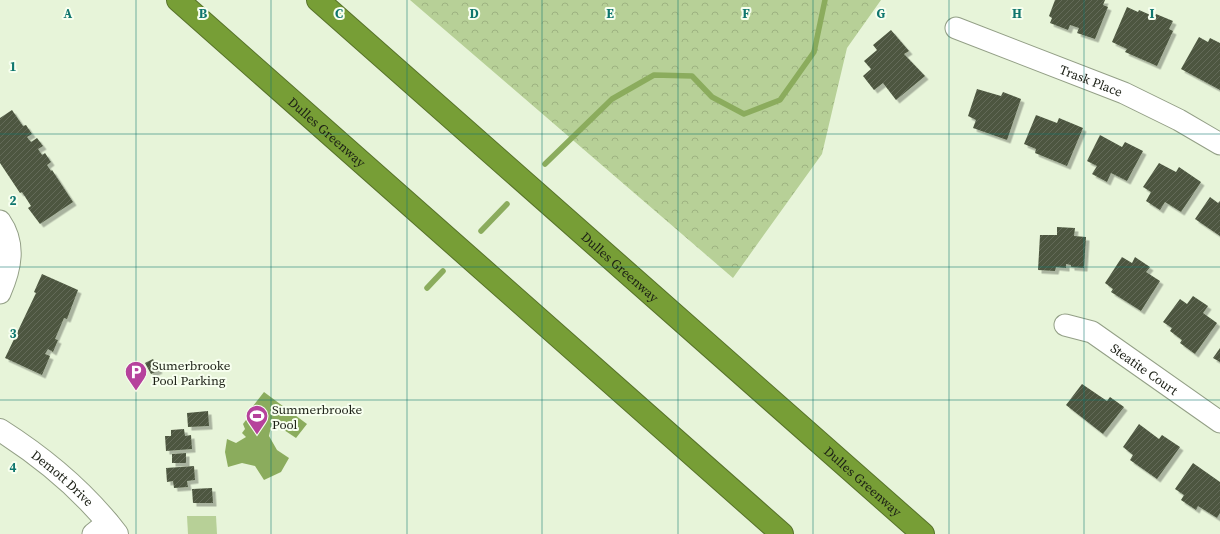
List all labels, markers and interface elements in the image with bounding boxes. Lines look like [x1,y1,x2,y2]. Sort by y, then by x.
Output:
text: A [64,5,73,22]
text: B [199,5,208,22]
text: C [335,5,343,22]
text: D [469,5,479,22]
text: E [606,5,614,22]
text: F [742,5,750,22]
text: G [877,5,886,22]
text: H [1012,5,1022,22]
text: I [1149,5,1155,22]
text: 1 [9,58,17,75]
street label: Trask Place [1057,61,1125,101]
street label: Dulles Greenway [284,93,369,171]
text: 2 [9,192,17,209]
street label: Dulles Greenway [578,228,662,306]
text: 3 [9,325,17,342]
street label: Steatite Court [1107,340,1182,399]
place label: Sumerbrooke Pool Parking [152,357,231,389]
parking icon: Sumerbrooke Pool Parking [123,359,149,392]
place label: Summerbrooke Pool [272,401,362,433]
sports icon: Summerbrooke Pool [244,403,270,436]
street label: Dulles Greenway [820,443,905,520]
street label: Demott Drive [28,446,97,510]
text: 4 [9,459,17,476]

